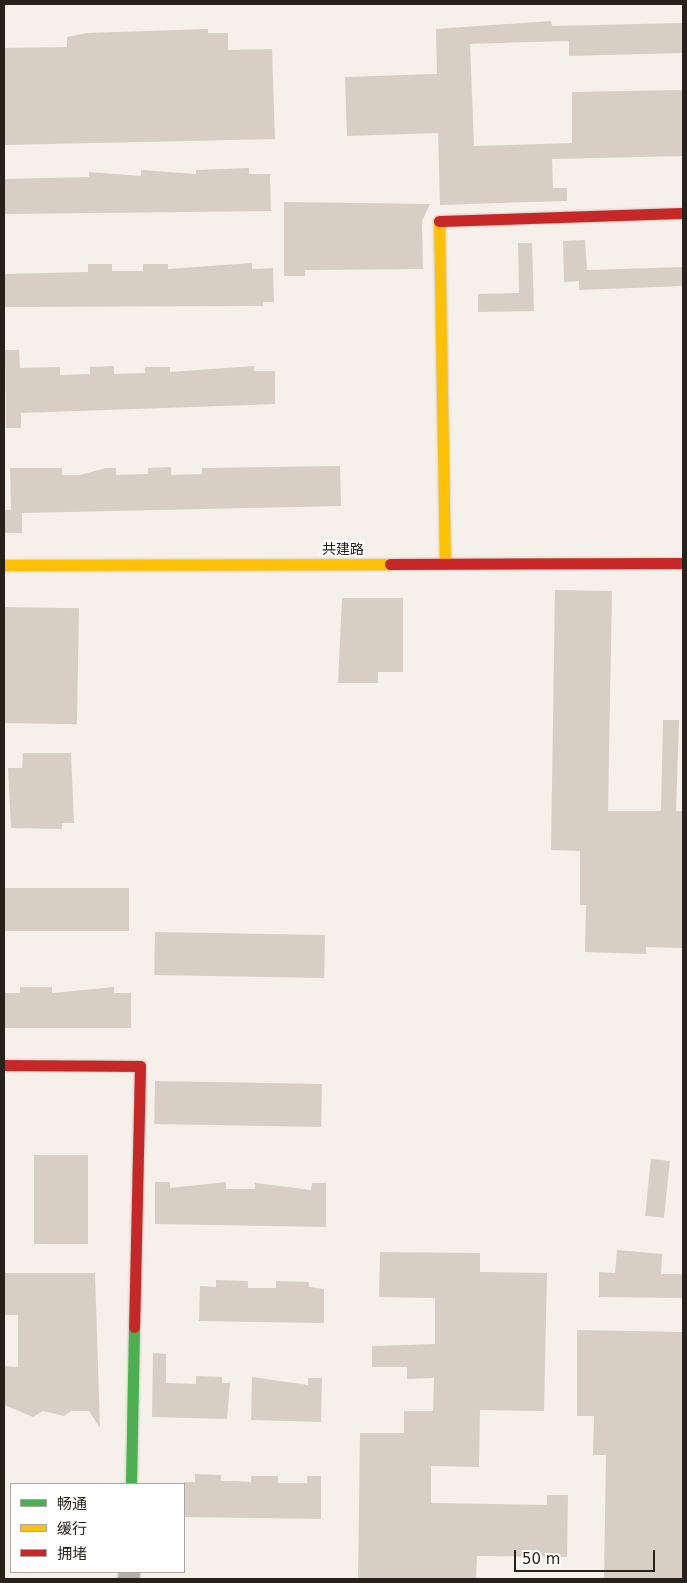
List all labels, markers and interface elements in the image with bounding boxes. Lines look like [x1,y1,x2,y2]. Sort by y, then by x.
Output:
street label: 共建路 [322,541,364,557]
legend [10,1483,185,1573]
text: 畅通 [57,1495,87,1513]
text: 缓行 [57,1520,87,1538]
scale bar [517,1540,658,1572]
text: 拥堵 [57,1545,87,1563]
text: 50 m [522,1550,560,1568]

